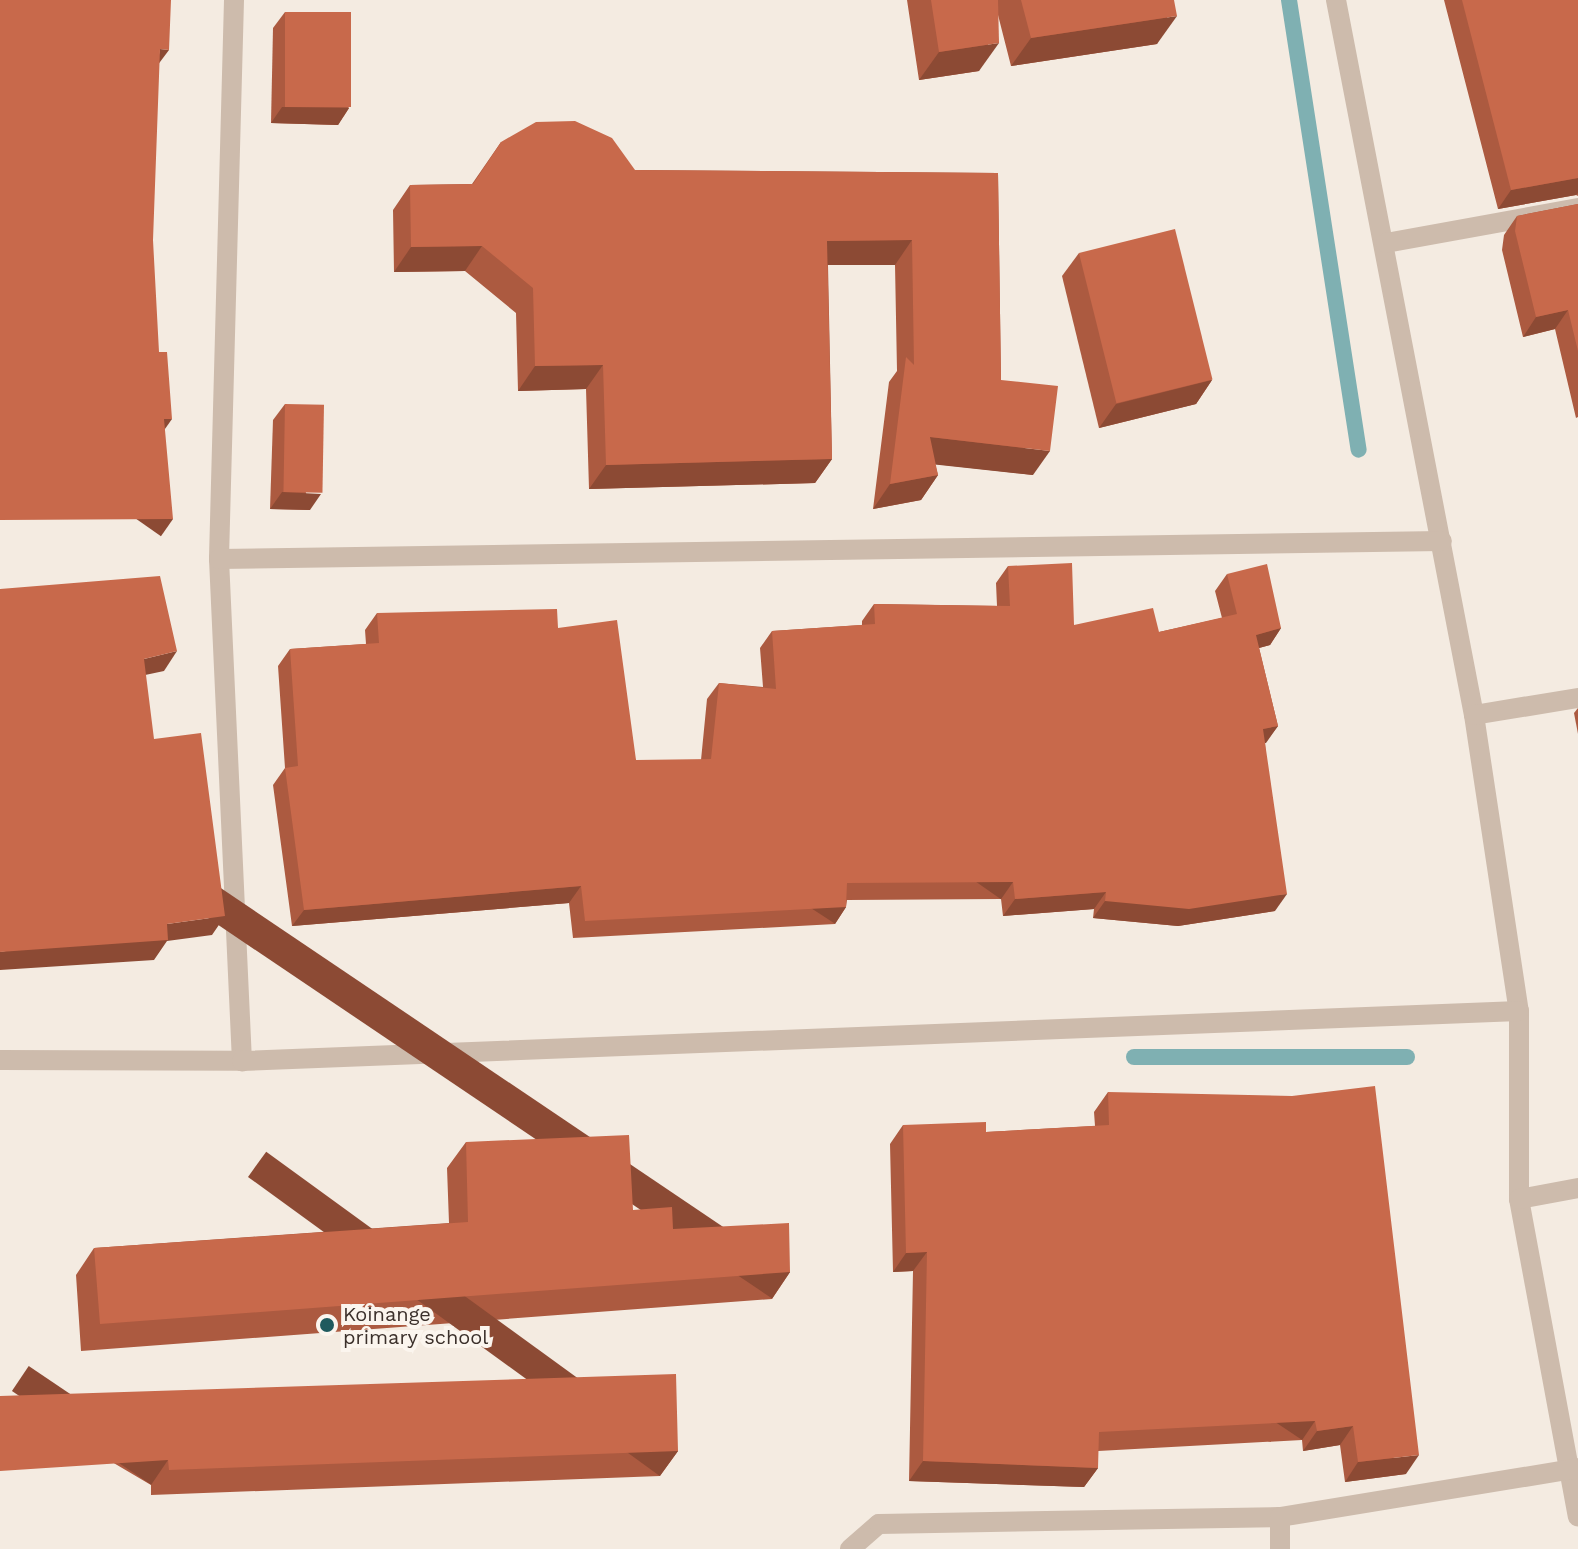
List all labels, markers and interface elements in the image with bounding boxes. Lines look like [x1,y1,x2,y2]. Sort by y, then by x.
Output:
place label: Koinange primary school [343,1302,489,1349]
marker: Koinange primary school [318,1316,336,1334]

